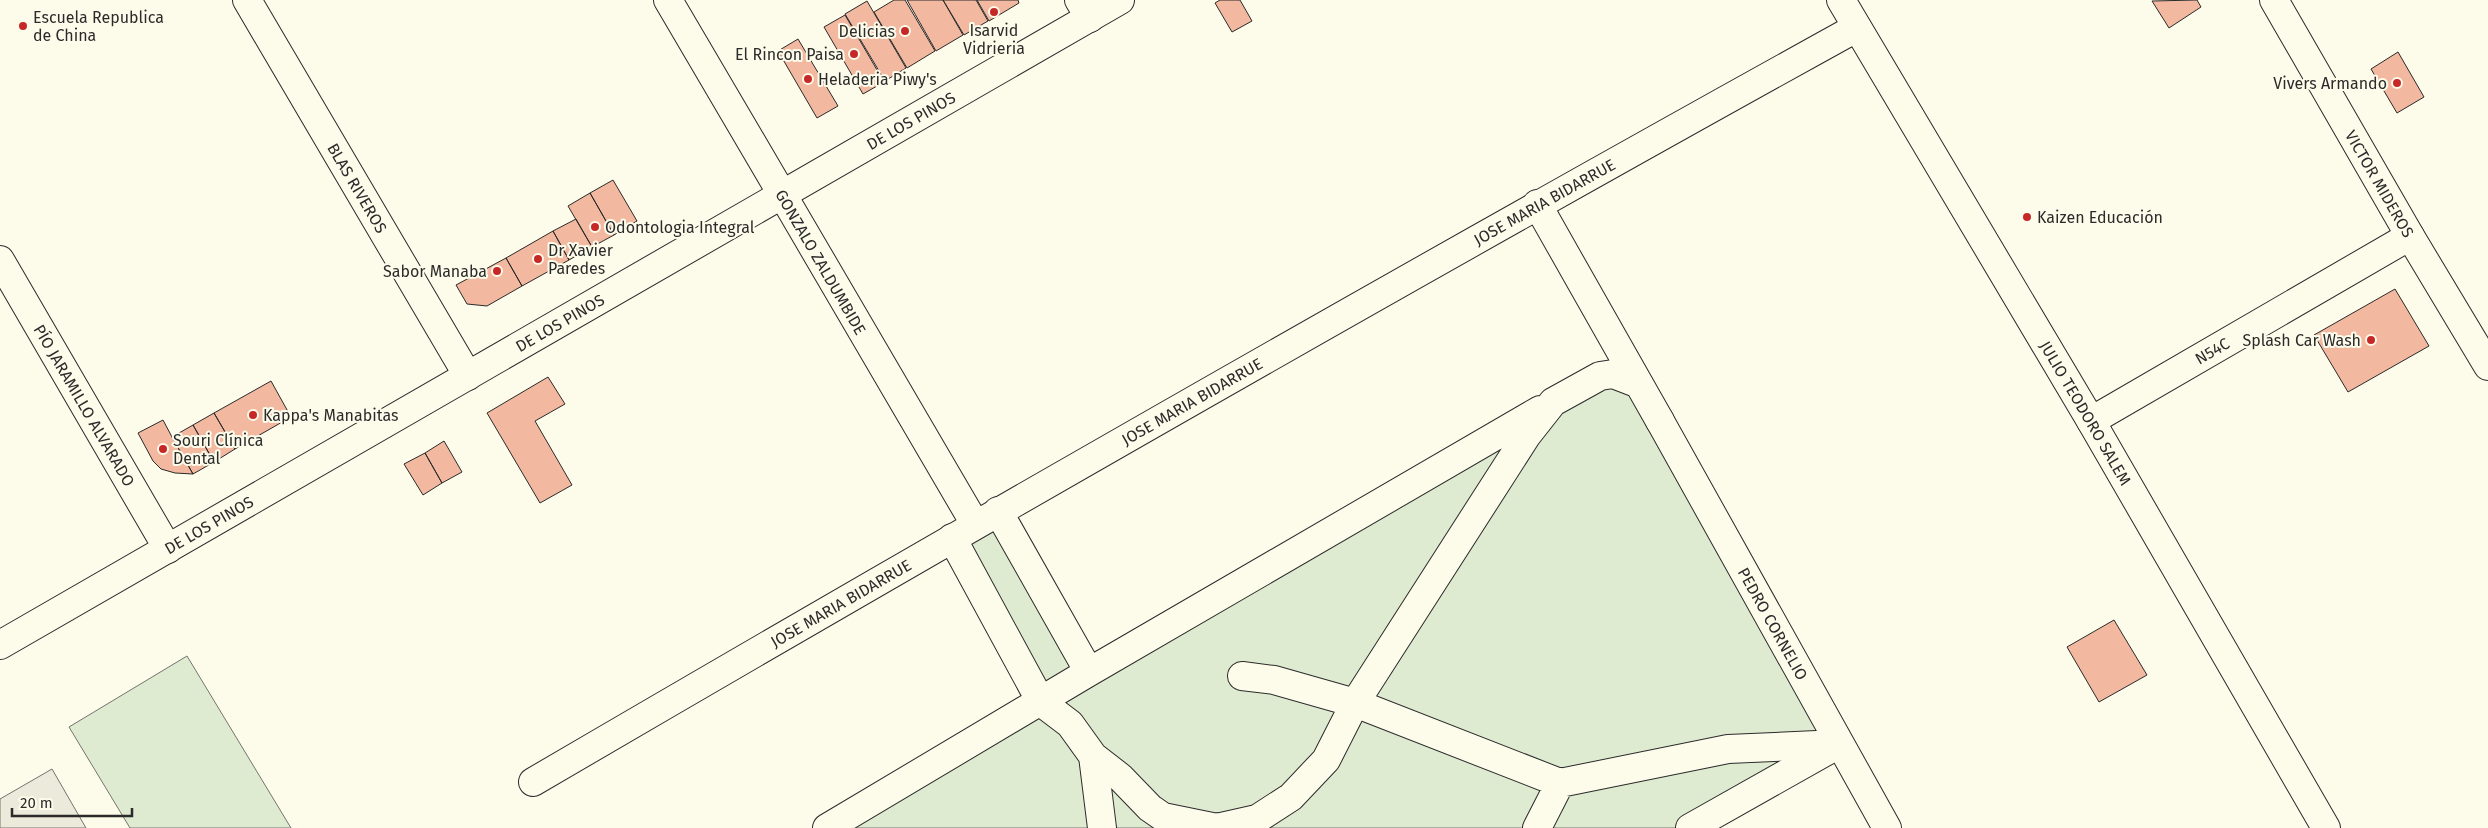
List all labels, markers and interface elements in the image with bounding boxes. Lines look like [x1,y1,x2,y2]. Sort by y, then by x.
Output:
marker: Isarvid Vidrieria [988,6,1000,18]
place label: Escuela Republica de China [33,8,164,45]
marker: Escuela Republica de China [17,20,29,32]
place label: Isarvid Vidrieria [963,21,1025,58]
place label: Delicias [839,22,895,41]
marker: Delicias [899,25,911,37]
place label: El Rincon Paisa [735,45,844,64]
marker: El Rincon Paisa [848,48,860,60]
place label: Heladeria Piwy's [818,70,937,89]
marker: Heladeria Piwy's [802,73,814,85]
place label: Vivers Armando [2273,74,2387,93]
marker: Vivers Armando [2391,77,2403,89]
street label: DE LOS PINOS [863,88,959,154]
street label: VICTOR MIDEROS [2341,127,2418,241]
street label: BLAS RIVEROS [323,140,391,237]
street label: JOSE MARIA BIDARRUE [1471,155,1619,249]
street label: GONZALO ZALDUMBIDE [771,186,870,338]
place label: Kaizen Educación [2037,208,2163,227]
marker: Kaizen Educación [2021,211,2033,223]
place label: Odontologia Integral [605,218,755,237]
marker: Odontologia Integral [589,221,601,233]
place label: Dr Xavier Paredes [548,241,614,278]
marker: Dr Xavier Paredes [532,253,544,265]
place label: Sabor Manaba [383,262,487,281]
marker: Sabor Manaba [491,265,503,277]
street label: DE LOS PINOS [512,290,608,356]
street label: PÍO JARAMILLO ALVARADO [30,321,138,490]
place label: Splash Car Wash [2242,331,2361,350]
street label: N54C [2192,334,2233,369]
marker: Splash Car Wash [2365,334,2377,346]
street label: JULIO TEODORO SALEM [2036,337,2135,489]
street label: JOSE MARIA BIDARRUE [1118,354,1266,449]
place label: Kappa's Manabitas [263,406,398,425]
marker: Kappa's Manabitas [247,409,259,421]
place label: Souri Clínica Dental [173,431,263,468]
marker: Souri Clínica Dental [157,443,169,455]
street label: DE LOS PINOS [161,492,257,558]
street label: JOSE MARIA BIDARRUE [767,555,915,652]
street label: PEDRO CORNELIO [1734,564,1811,683]
scale bar [12,786,132,818]
text: 20 m [20,794,53,812]

